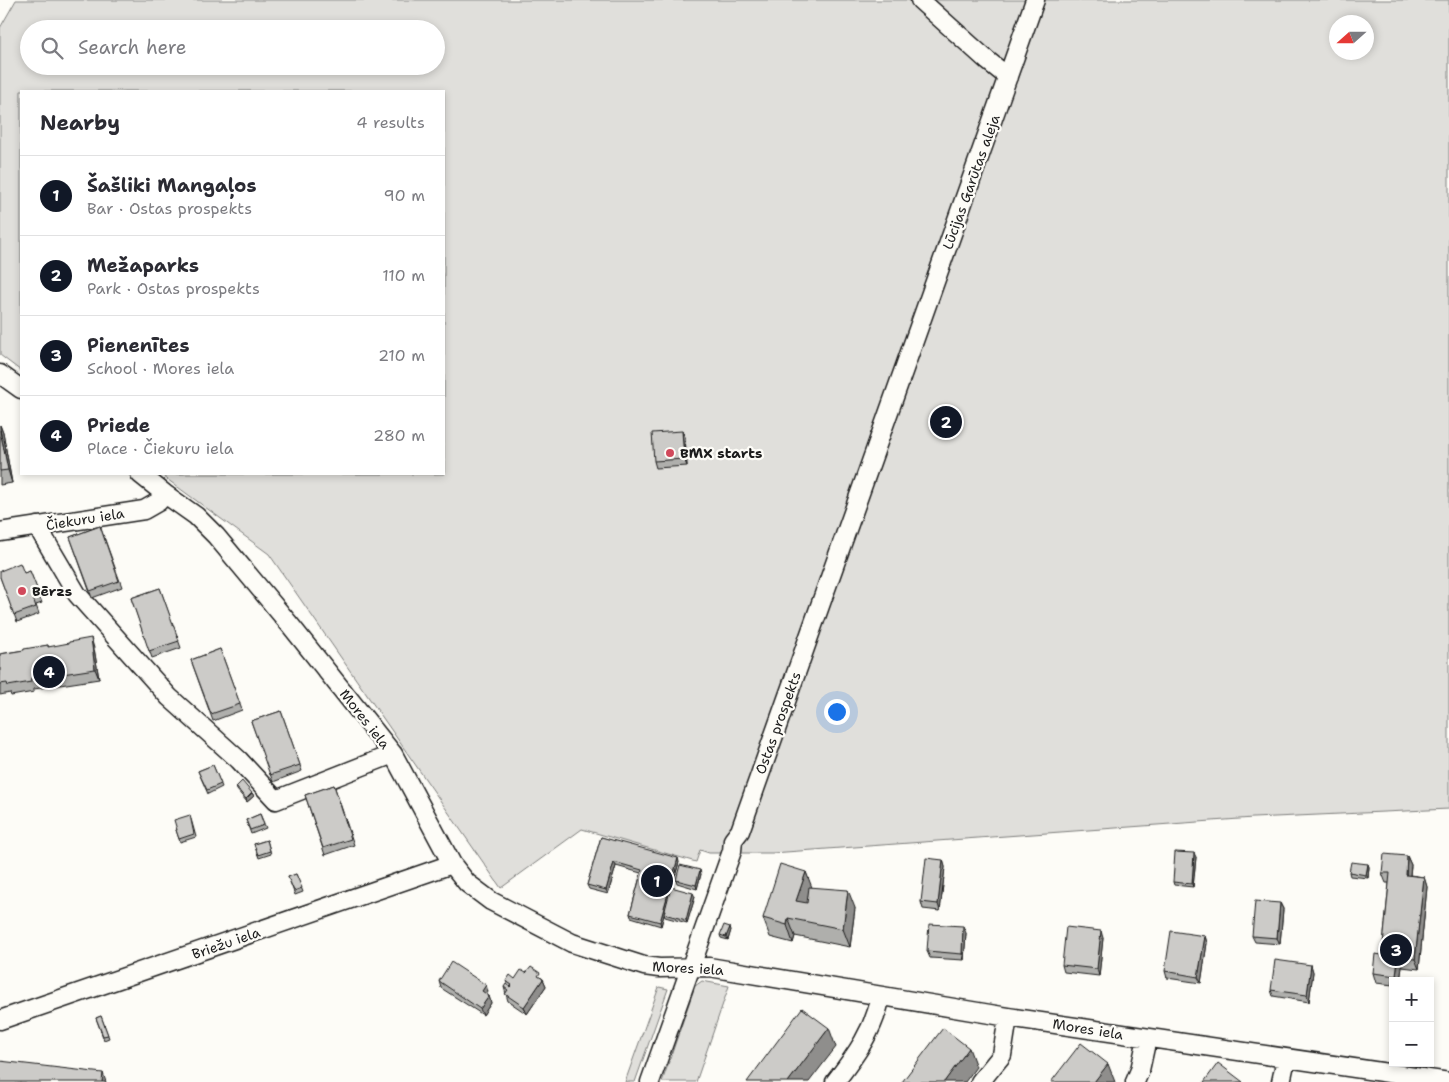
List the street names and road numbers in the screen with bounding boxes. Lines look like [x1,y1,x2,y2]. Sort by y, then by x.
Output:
street label: Lūcijas Garūtas aleja [938,112,1004,252]
street label: Čiekuru iela [45,504,126,534]
street label: Ostas prospekts [751,669,805,777]
street label: Mores iela [336,685,394,753]
street label: Briežu iela [189,923,263,963]
street label: Mores iela [652,957,724,979]
street label: Mores iela [1051,1015,1125,1044]

